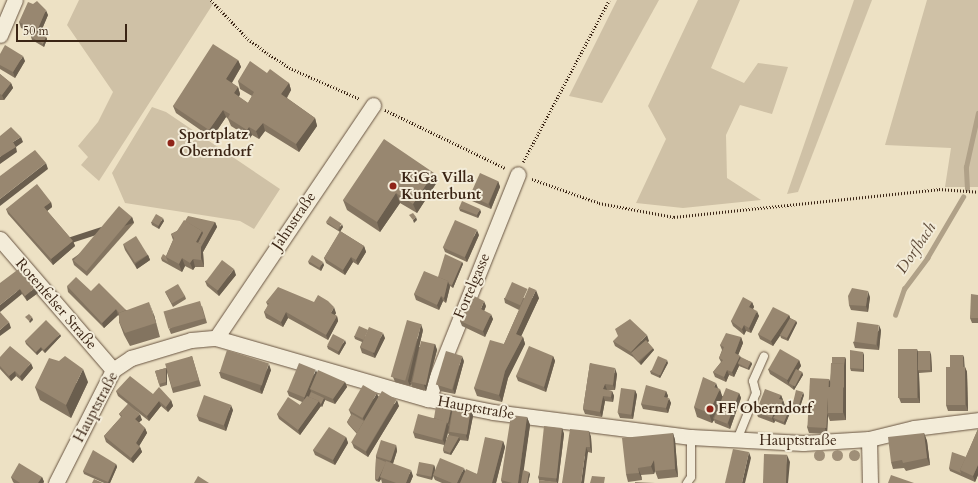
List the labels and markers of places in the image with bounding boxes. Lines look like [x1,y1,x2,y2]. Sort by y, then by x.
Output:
place label: Sportplatz Oberndorf [179,125,251,160]
marker: Sportplatz Oberndorf [166,138,176,148]
place label: KiGa Villa Kunterbunt [401,168,481,203]
marker: KiGa Villa Kunterbunt [388,181,398,191]
place label: FF Oberndorf [718,400,812,418]
marker: FF Oberndorf [705,404,715,414]

